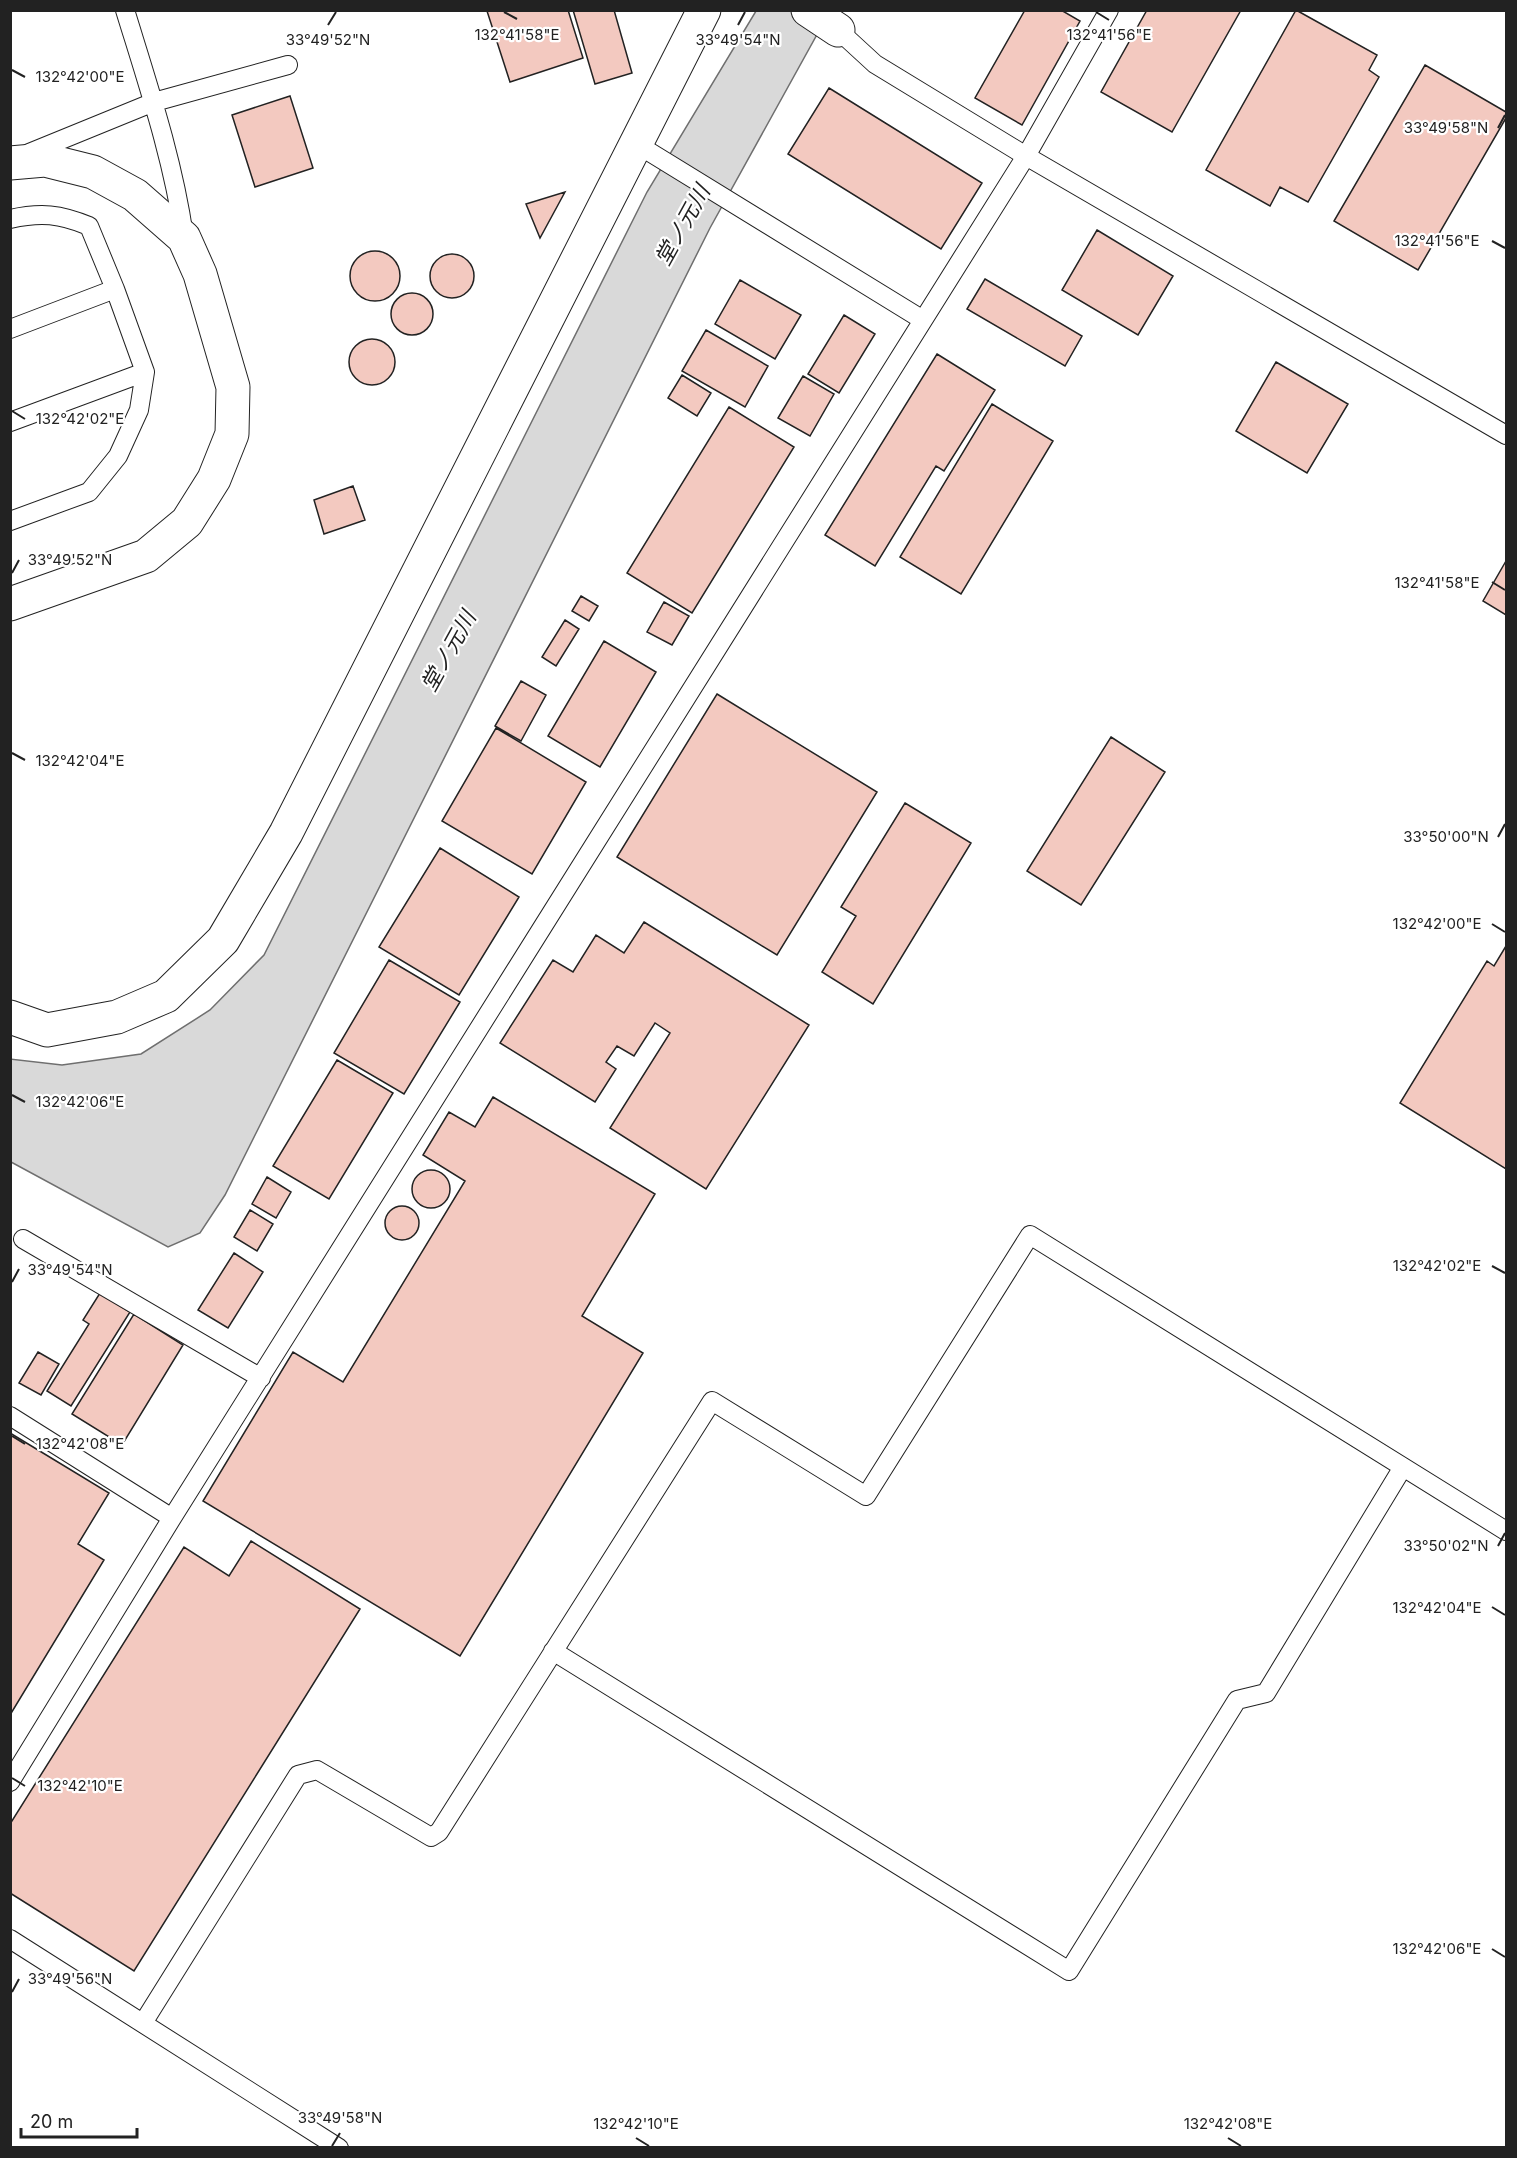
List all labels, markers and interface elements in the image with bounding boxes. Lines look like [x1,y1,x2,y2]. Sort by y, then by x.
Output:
text: 132°41'58"E [474,25,560,44]
text: 132°41'56"E [1066,25,1152,44]
text: 33°49'52"N [286,30,370,49]
text: 33°49'54"N [695,30,781,49]
text: 132°42'00"E [36,67,124,86]
text: 33°49'58"N [1404,118,1488,137]
water label: 堂ノ元川 [649,178,716,270]
text: 132°41'56"E [1394,231,1480,250]
text: 132°42'02"E [36,409,124,428]
text: 33°49'52"N [28,550,112,569]
text: 132°41'58"E [1394,573,1480,592]
water label: 堂ノ元川 [415,604,482,696]
text: 132°42'04"E [35,751,125,770]
text: 33°50'00"N [1403,827,1489,846]
text: 132°42'00"E [1393,914,1481,933]
text: 132°42'06"E [36,1092,124,1111]
text: 132°42'02"E [1393,1256,1481,1275]
text: 33°49'54"N [27,1260,113,1279]
text: 132°42'08"E [36,1434,124,1453]
text: 33°50'02"N [1403,1536,1489,1555]
text: 132°42'04"E [1392,1598,1482,1617]
text: 132°42'10"E [37,1776,123,1795]
text: 132°42'06"E [1393,1939,1481,1958]
text: 33°49'56"N [28,1969,112,1988]
scale bar [21,2101,136,2139]
text: 33°49'58"N [298,2108,382,2127]
text: 20 m [30,2111,73,2132]
text: 132°42'10"E [593,2114,679,2133]
text: 132°42'08"E [1184,2114,1272,2133]

